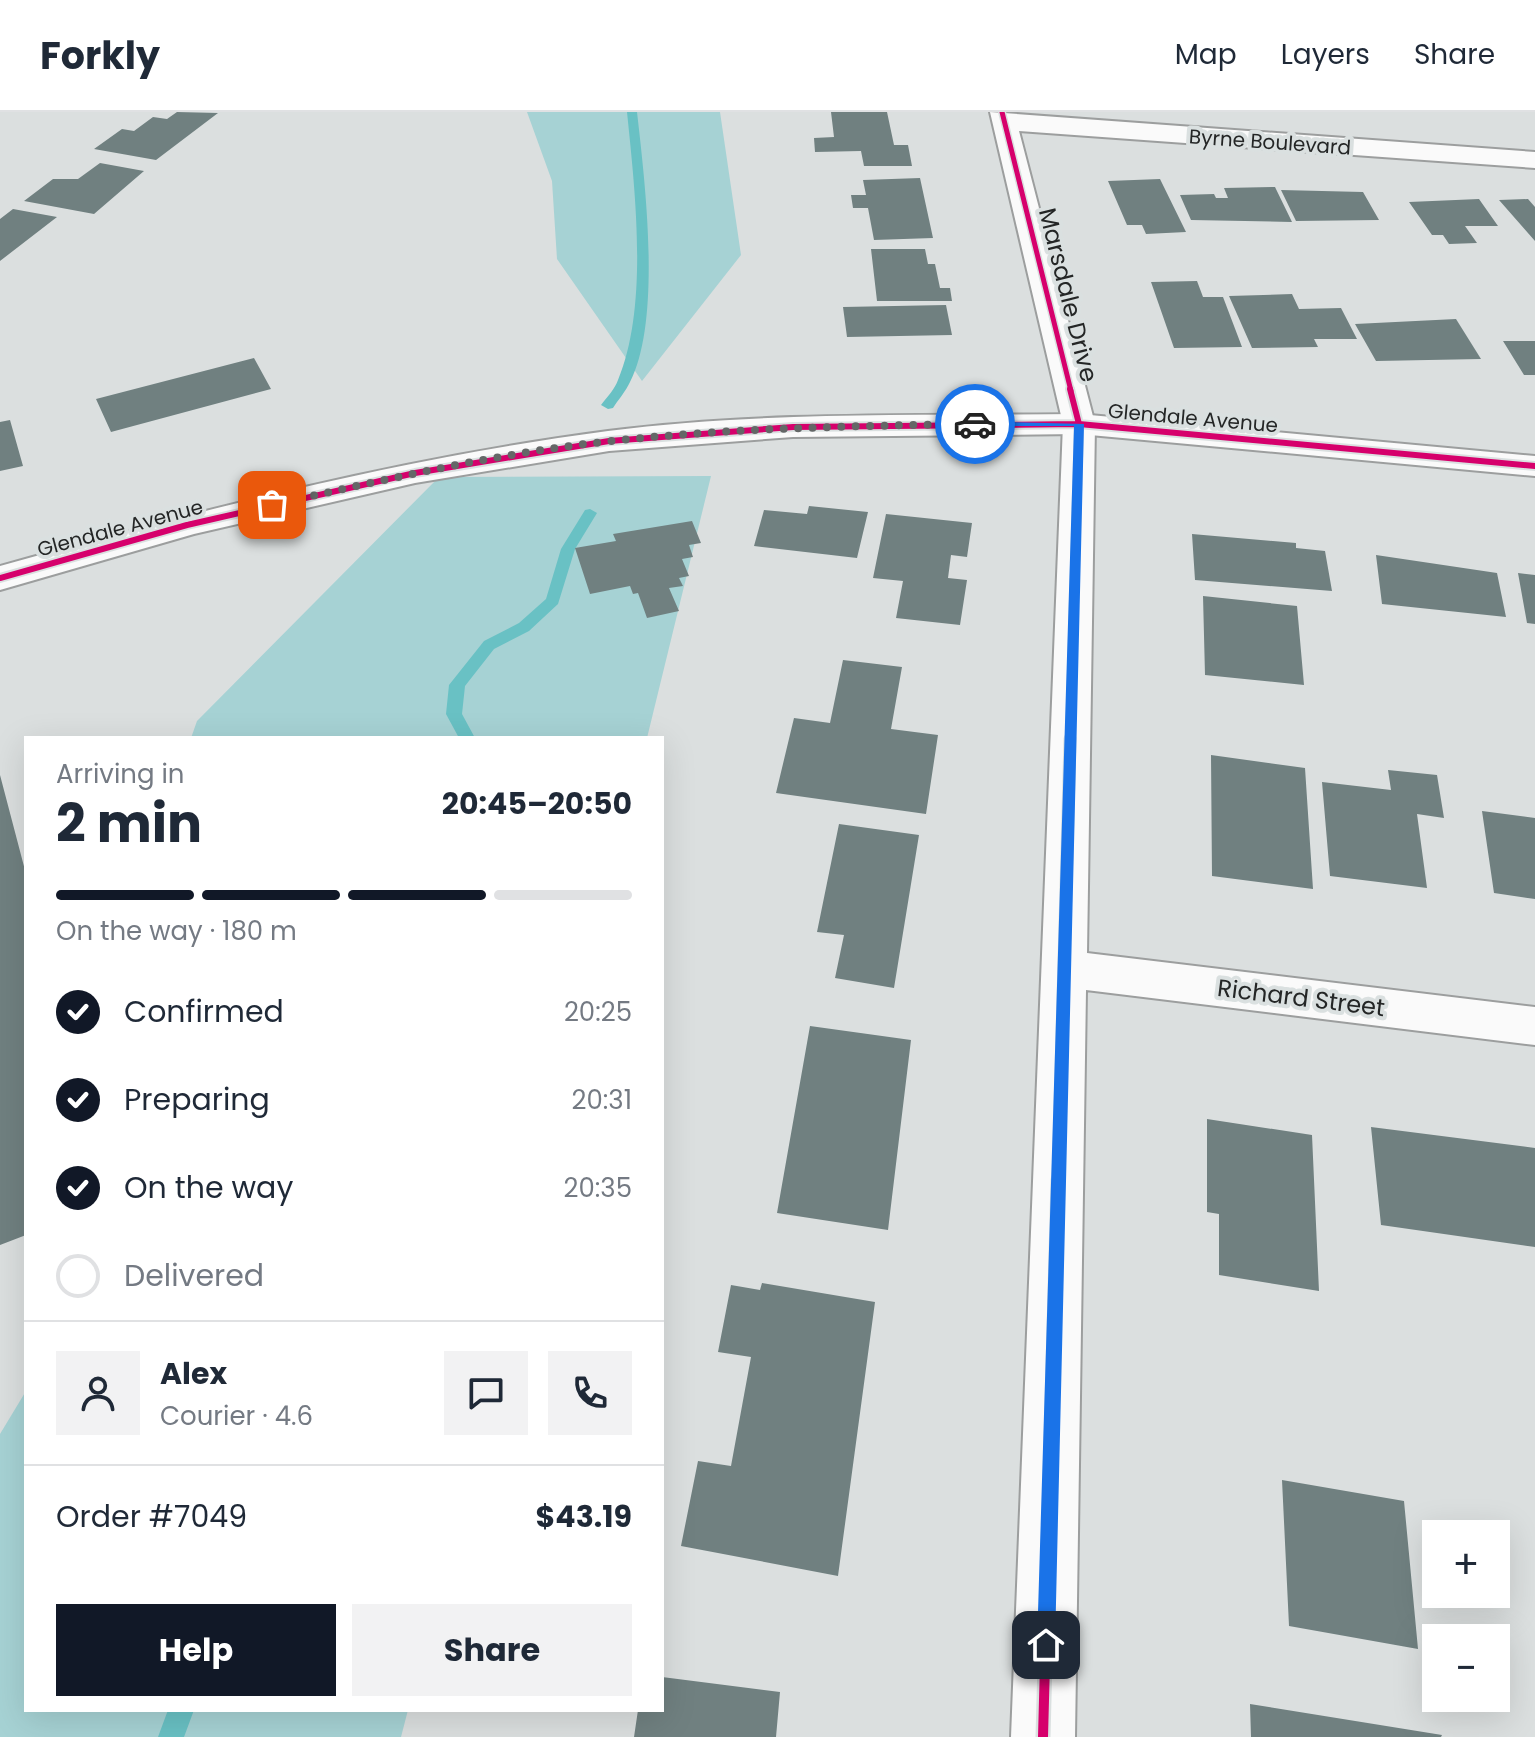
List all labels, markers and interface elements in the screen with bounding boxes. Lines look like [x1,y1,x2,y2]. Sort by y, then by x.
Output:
text: Forkly [40,29,160,82]
text: Map [1175,35,1237,74]
text: Layers [1281,35,1370,74]
text: Share [1414,35,1495,74]
street label: Byrne Boulevard [1188,122,1352,162]
street label: Marsdale Drive [1031,204,1106,385]
courier [935,384,1015,464]
street label: Glendale Avenue [1107,397,1279,439]
icon: car [953,402,997,446]
pin [238,471,306,539]
icon: bag [250,483,294,527]
street label: Glendale Avenue [34,492,206,564]
text: Arriving in [56,756,185,792]
text: 20:45–20:50 [442,782,632,825]
text: 2 min [56,787,202,860]
text: On the way · 180 m [56,913,297,949]
street label: Richard Street [1215,971,1387,1024]
icon: check [56,990,100,1034]
text: Confirmed [124,990,284,1033]
text: 20:25 [564,994,632,1030]
icon: check [56,1078,100,1122]
text: Preparing [124,1078,270,1121]
text: 20:31 [572,1082,632,1118]
icon: check [56,1166,100,1210]
text: On the way [124,1166,293,1209]
text: 20:35 [564,1170,632,1206]
text: Delivered [124,1254,264,1297]
button: person [56,1351,140,1435]
button: chat [444,1351,528,1435]
button: phone [548,1351,632,1435]
text: Alex [160,1352,227,1395]
text: Courier · 4.6 [160,1398,313,1434]
text: Order #7049 [56,1495,247,1538]
text: $43.19 [536,1495,632,1538]
map controls [1422,1520,1510,1712]
button: + [1422,1520,1510,1608]
button: Help [56,1604,336,1696]
button: Share [352,1604,632,1696]
pin [1012,1611,1080,1679]
icon: home [1024,1623,1068,1667]
button: − [1422,1624,1510,1712]

